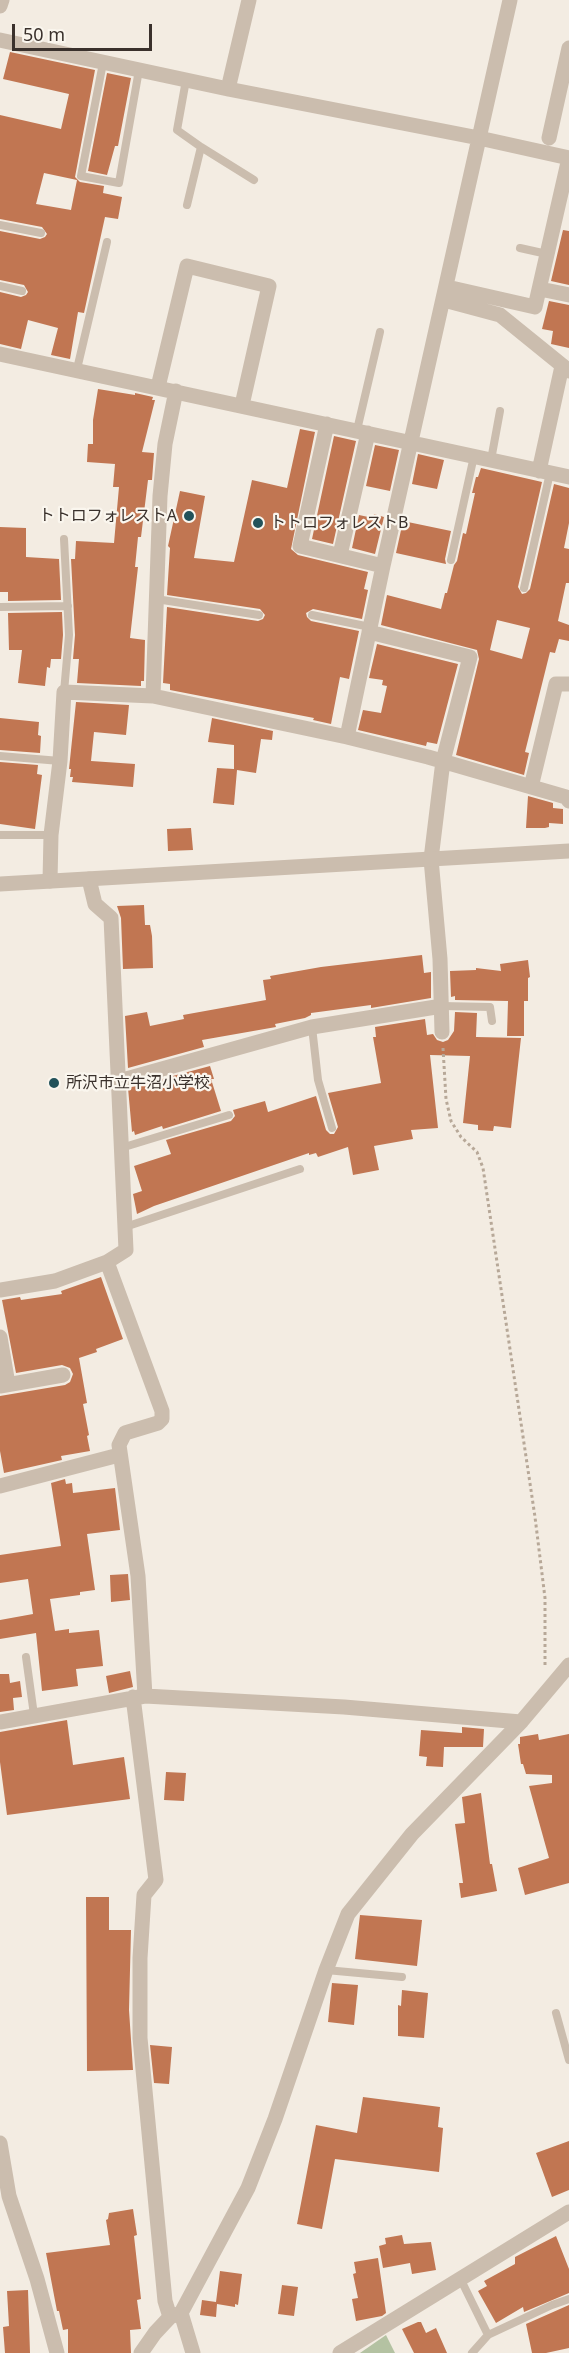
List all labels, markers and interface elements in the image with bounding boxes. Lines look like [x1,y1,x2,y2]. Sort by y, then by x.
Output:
scale bar [15,12,154,50]
text: 50 m [23,22,65,46]
place label: トトロフォレストA [39,506,177,526]
marker: トトロフォレストA [182,509,196,523]
place label: トトロフォレストB [270,513,408,533]
marker: トトロフォレストB [251,516,265,530]
place label: 所沢市立牛沼小学校 [66,1073,210,1093]
marker: 所沢市立牛沼小学校 [47,1076,61,1090]

